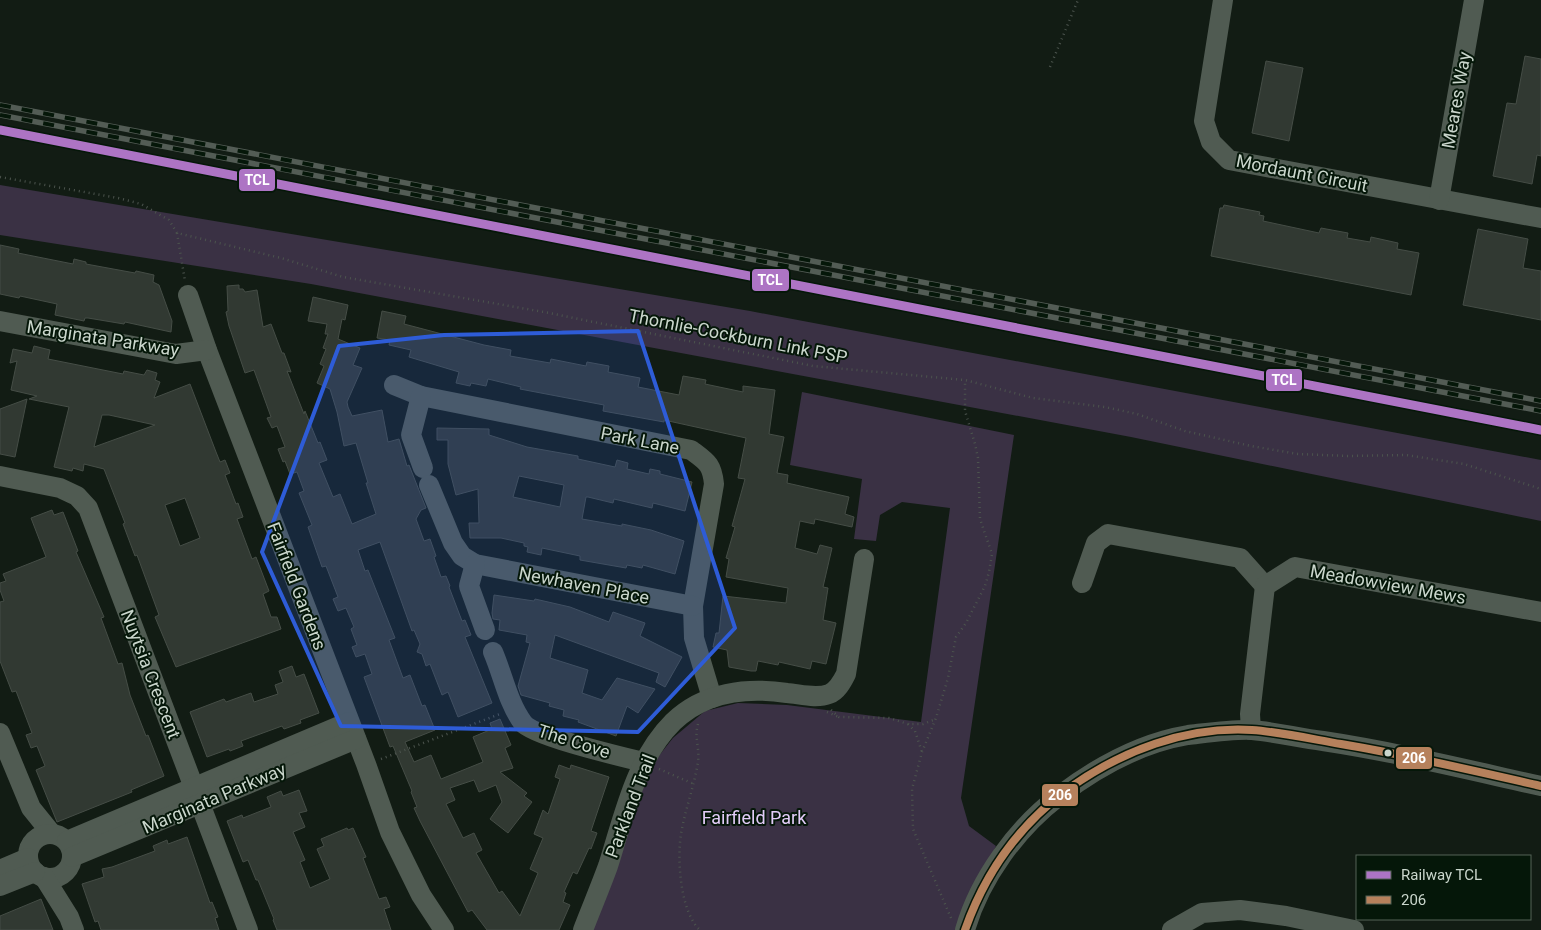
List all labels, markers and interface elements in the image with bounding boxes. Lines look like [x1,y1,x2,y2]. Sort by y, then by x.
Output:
street label: Meares Way [1437,49,1475,150]
street label: Mordaunt Circuit [1234,150,1370,196]
line badge: TCL [238,168,276,192]
text: TCL [244,172,270,188]
line badge: TCL [751,268,790,292]
text: TCL [757,272,783,288]
street label: Thornlie-Cockburn Link PSP [627,304,849,368]
street label: Marginata Parkway [25,316,181,360]
line badge: TCL [1265,368,1303,392]
text: TCL [1271,372,1297,388]
street label: Park Lane [599,422,681,458]
street label: Fairfield Gardens [263,519,331,653]
street label: Meadowview Mews [1309,560,1467,608]
street label: Newhaven Place [517,562,651,608]
street label: Nuytsia Crescent [117,607,185,742]
street label: The Cove [535,719,613,763]
line badge: 206 [1395,746,1433,770]
unlabelled marker [1383,748,1393,758]
text: 206 [1402,750,1426,766]
street label: Parkland Trail [601,751,659,861]
street label: Marginata Parkway [139,758,289,838]
line badge: 206 [1041,783,1079,807]
text: 206 [1048,787,1072,803]
park label: Fairfield Park [702,807,807,828]
legend [1356,855,1531,920]
text: Railway TCL [1401,866,1482,884]
text: 206 [1401,891,1426,909]

